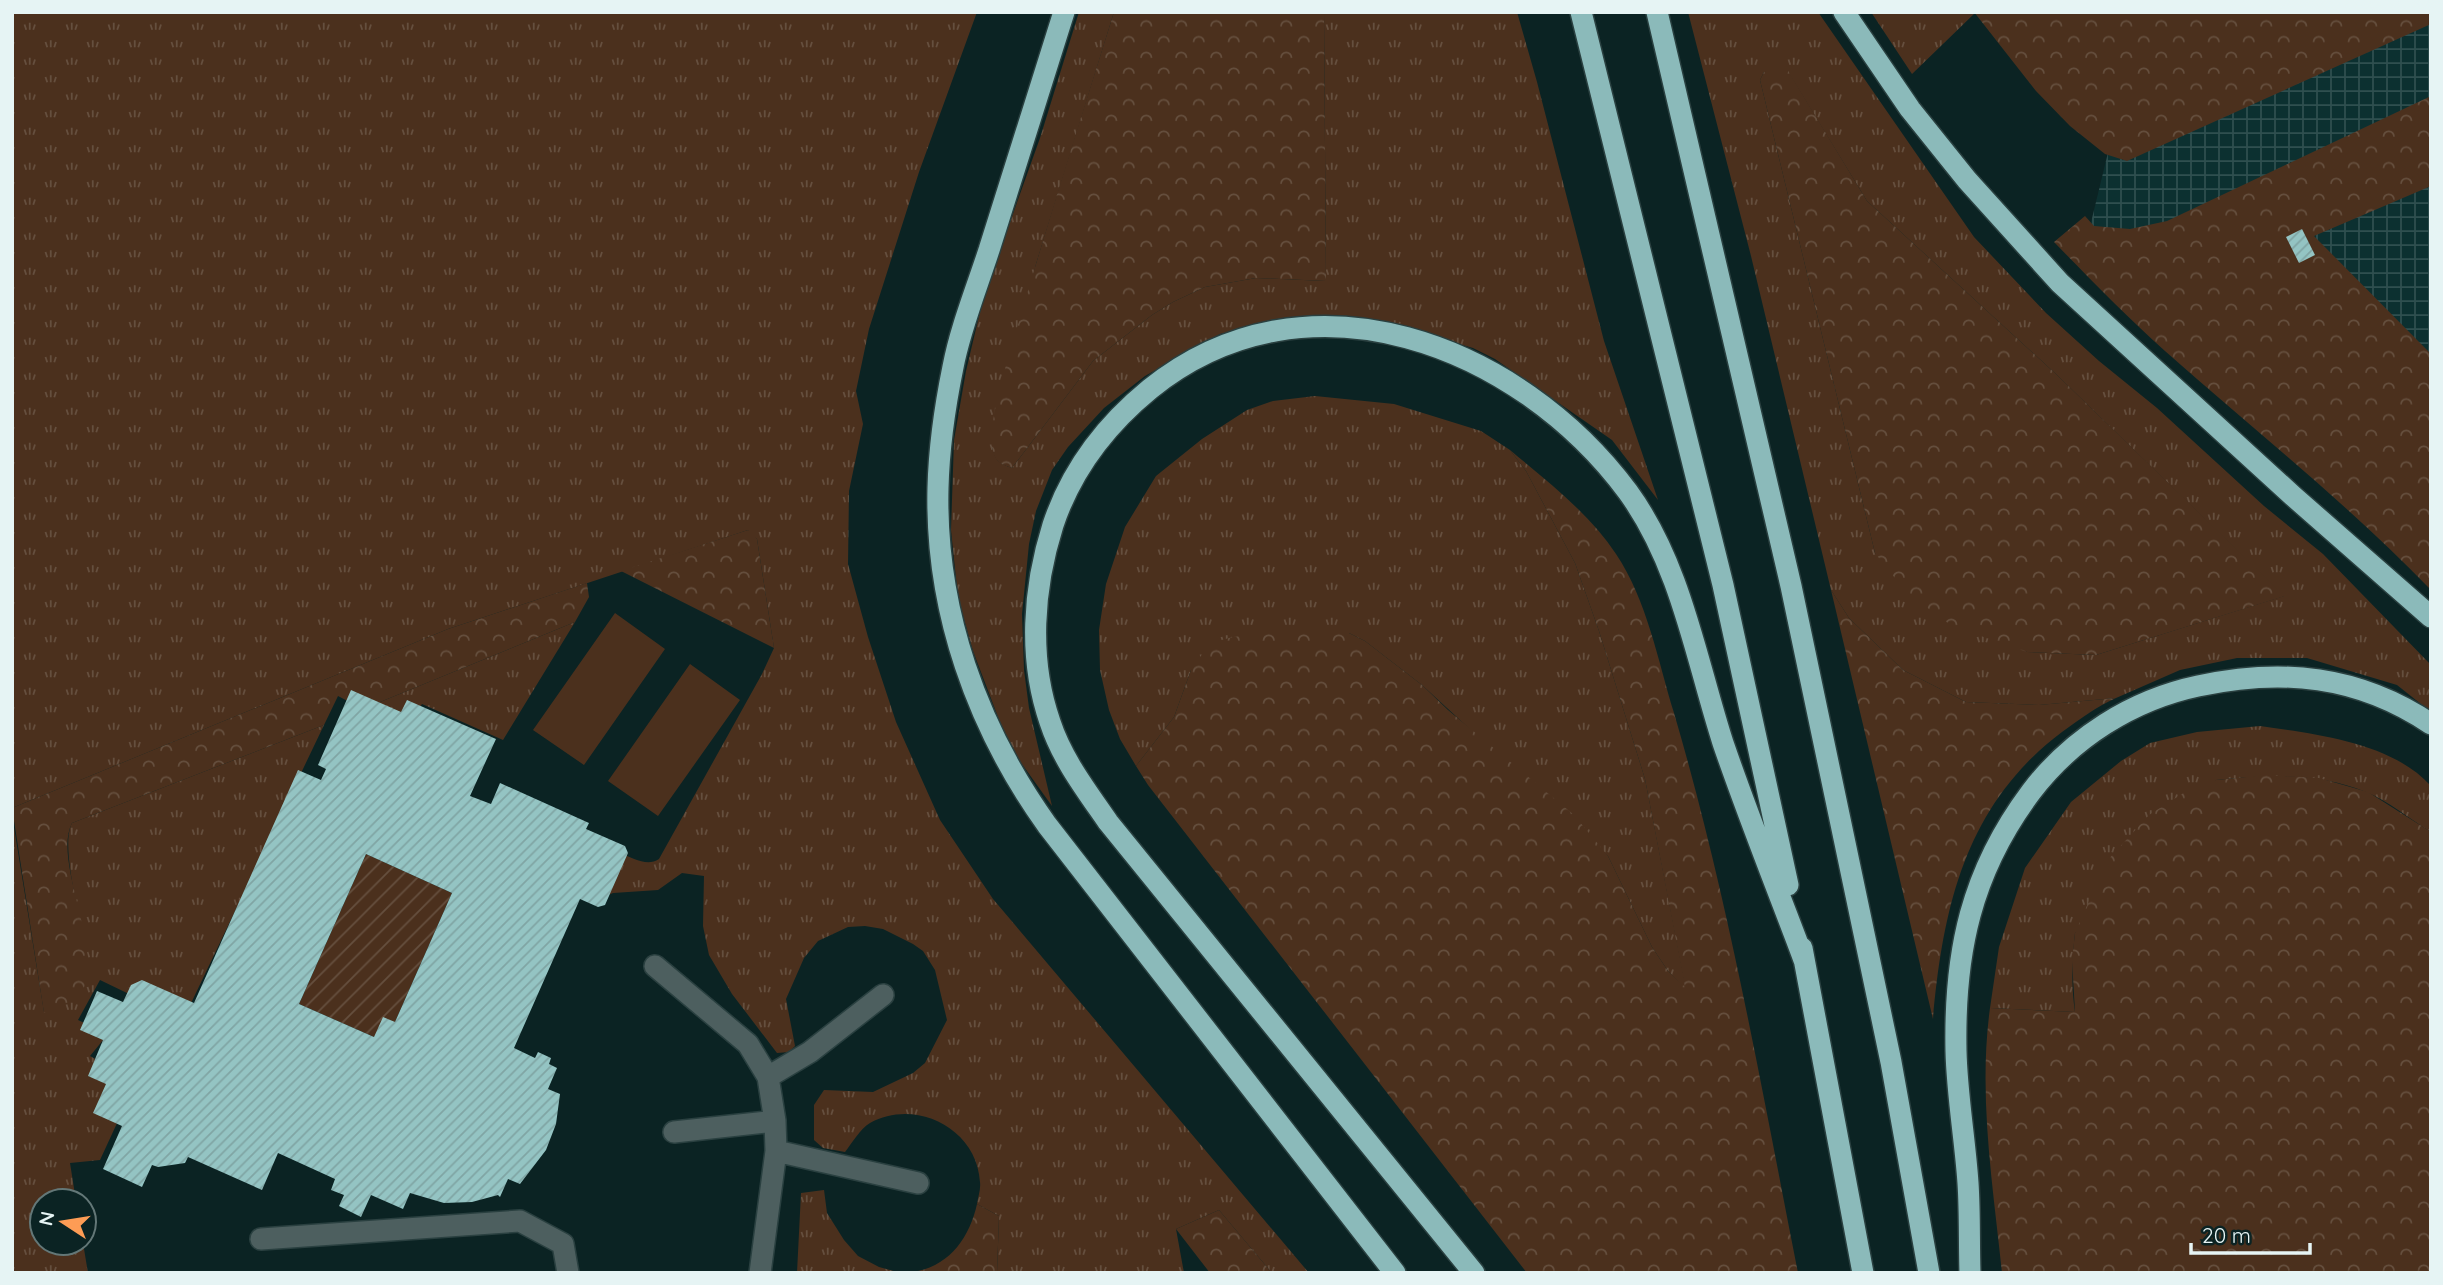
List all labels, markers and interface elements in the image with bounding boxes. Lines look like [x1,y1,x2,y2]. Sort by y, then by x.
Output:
north arrow [28,1187,98,1257]
text: N [33,1209,60,1228]
scale bar [2191,1212,2310,1256]
text: 20 m [2202,1222,2251,1248]

